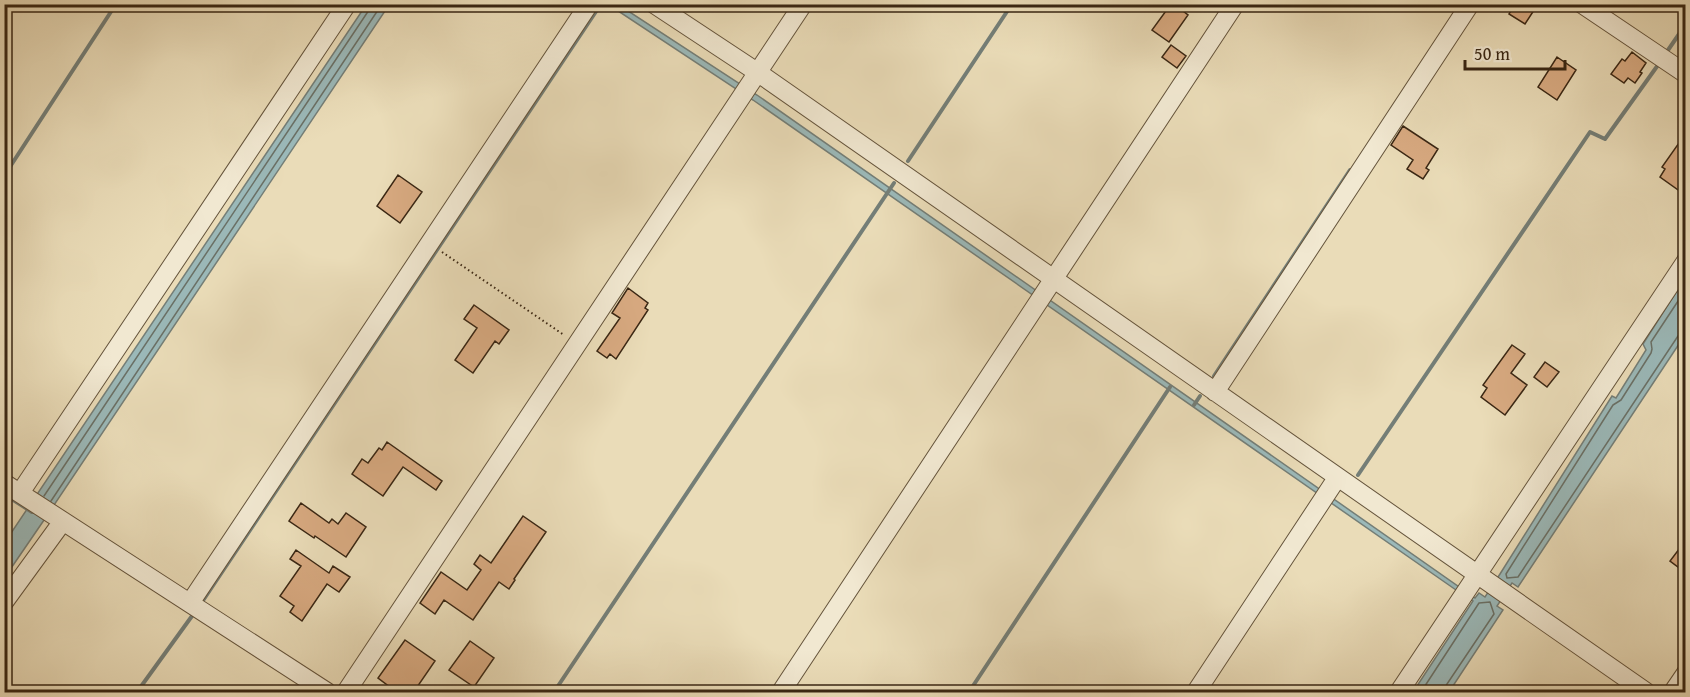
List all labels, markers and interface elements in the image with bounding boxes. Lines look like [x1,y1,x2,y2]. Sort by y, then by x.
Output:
scale bar [1465,33,1566,71]
text: 50 m [1474,40,1510,67]

